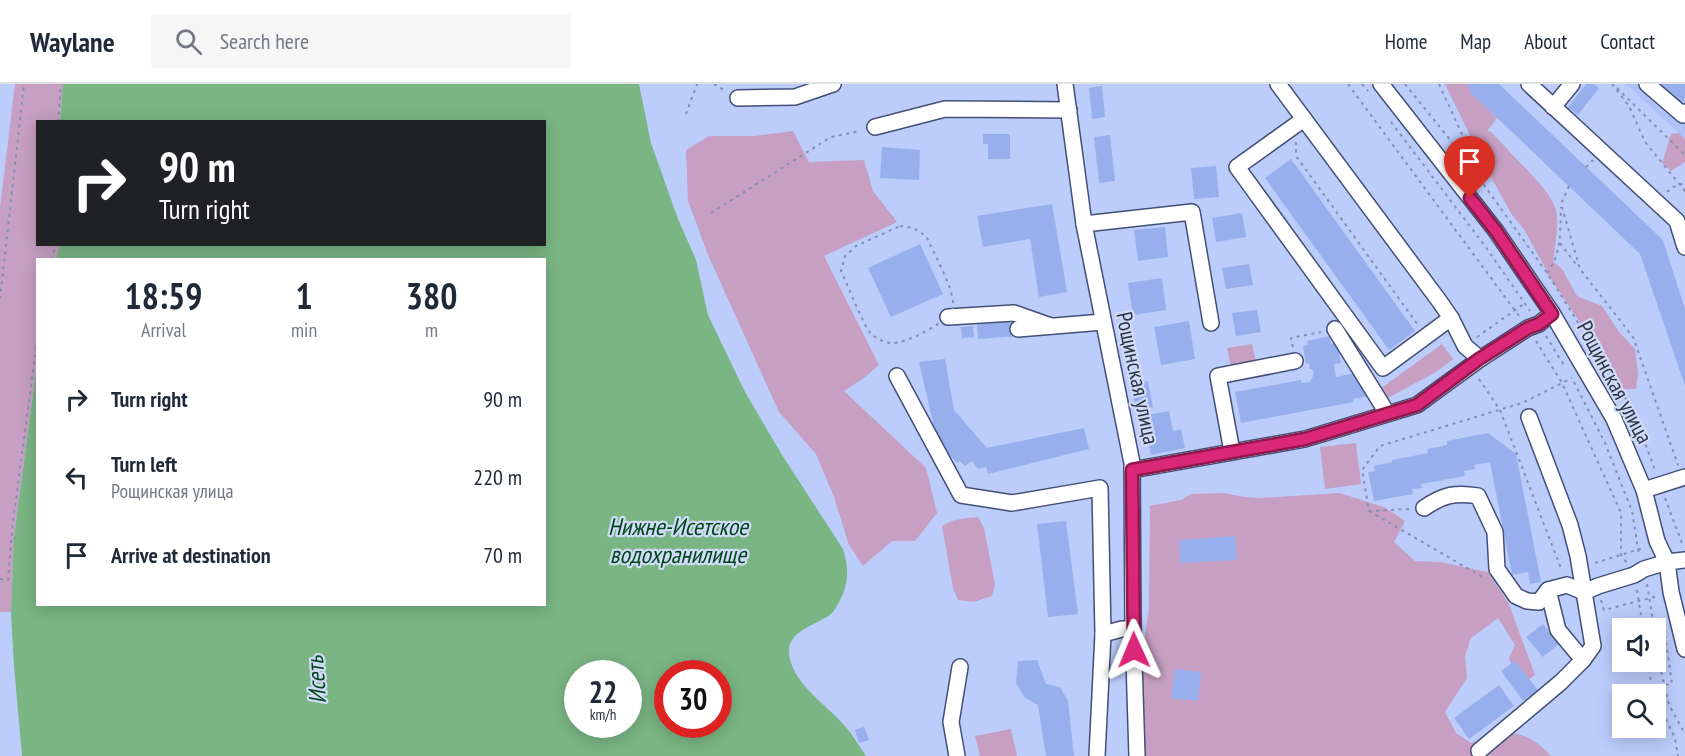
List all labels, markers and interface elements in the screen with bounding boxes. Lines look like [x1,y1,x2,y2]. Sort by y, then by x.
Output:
search box [151,14,571,68]
text: Waylane [30,23,115,60]
icon: search [172,25,205,58]
text: Search here [220,27,309,55]
text: Home [1385,28,1427,55]
text: Map [1460,28,1491,55]
text: About [1524,28,1567,55]
text: Contact [1600,28,1655,55]
pin [1444,136,1495,198]
text: 90 m [159,139,236,194]
icon: right [60,144,138,222]
icon: arrive [1453,145,1486,178]
text: Turn right [159,192,250,226]
text: 18:59 [125,272,202,319]
text: 1 [295,272,313,319]
text: 380 [406,272,457,319]
street label: Рощинская улица [1110,309,1166,447]
street label: Рощинская улица [1571,316,1659,448]
text: Arrival [141,317,186,343]
text: min [291,317,317,343]
text: m [425,317,438,343]
icon: right [60,383,93,416]
text: Turn right [111,385,188,413]
text: 90 m [483,385,522,413]
text: Turn left [111,450,177,478]
icon: left [60,461,93,494]
text: 220 m [473,463,522,491]
text: Рощинская улица [111,478,233,504]
water label: Нижне-Исетское водохранилище [608,511,750,570]
icon: arrive [60,539,93,572]
text: Arrive at destination [111,541,271,569]
text: 70 m [483,541,522,569]
position arrow [1102,618,1166,682]
map controls [1612,618,1666,738]
button: sound [1612,618,1666,672]
water label: Исеть [299,654,333,705]
speed limit sign: 30 [654,660,732,738]
text: 22 [589,672,617,711]
button: search [1612,684,1666,738]
text: km/h [590,705,616,724]

